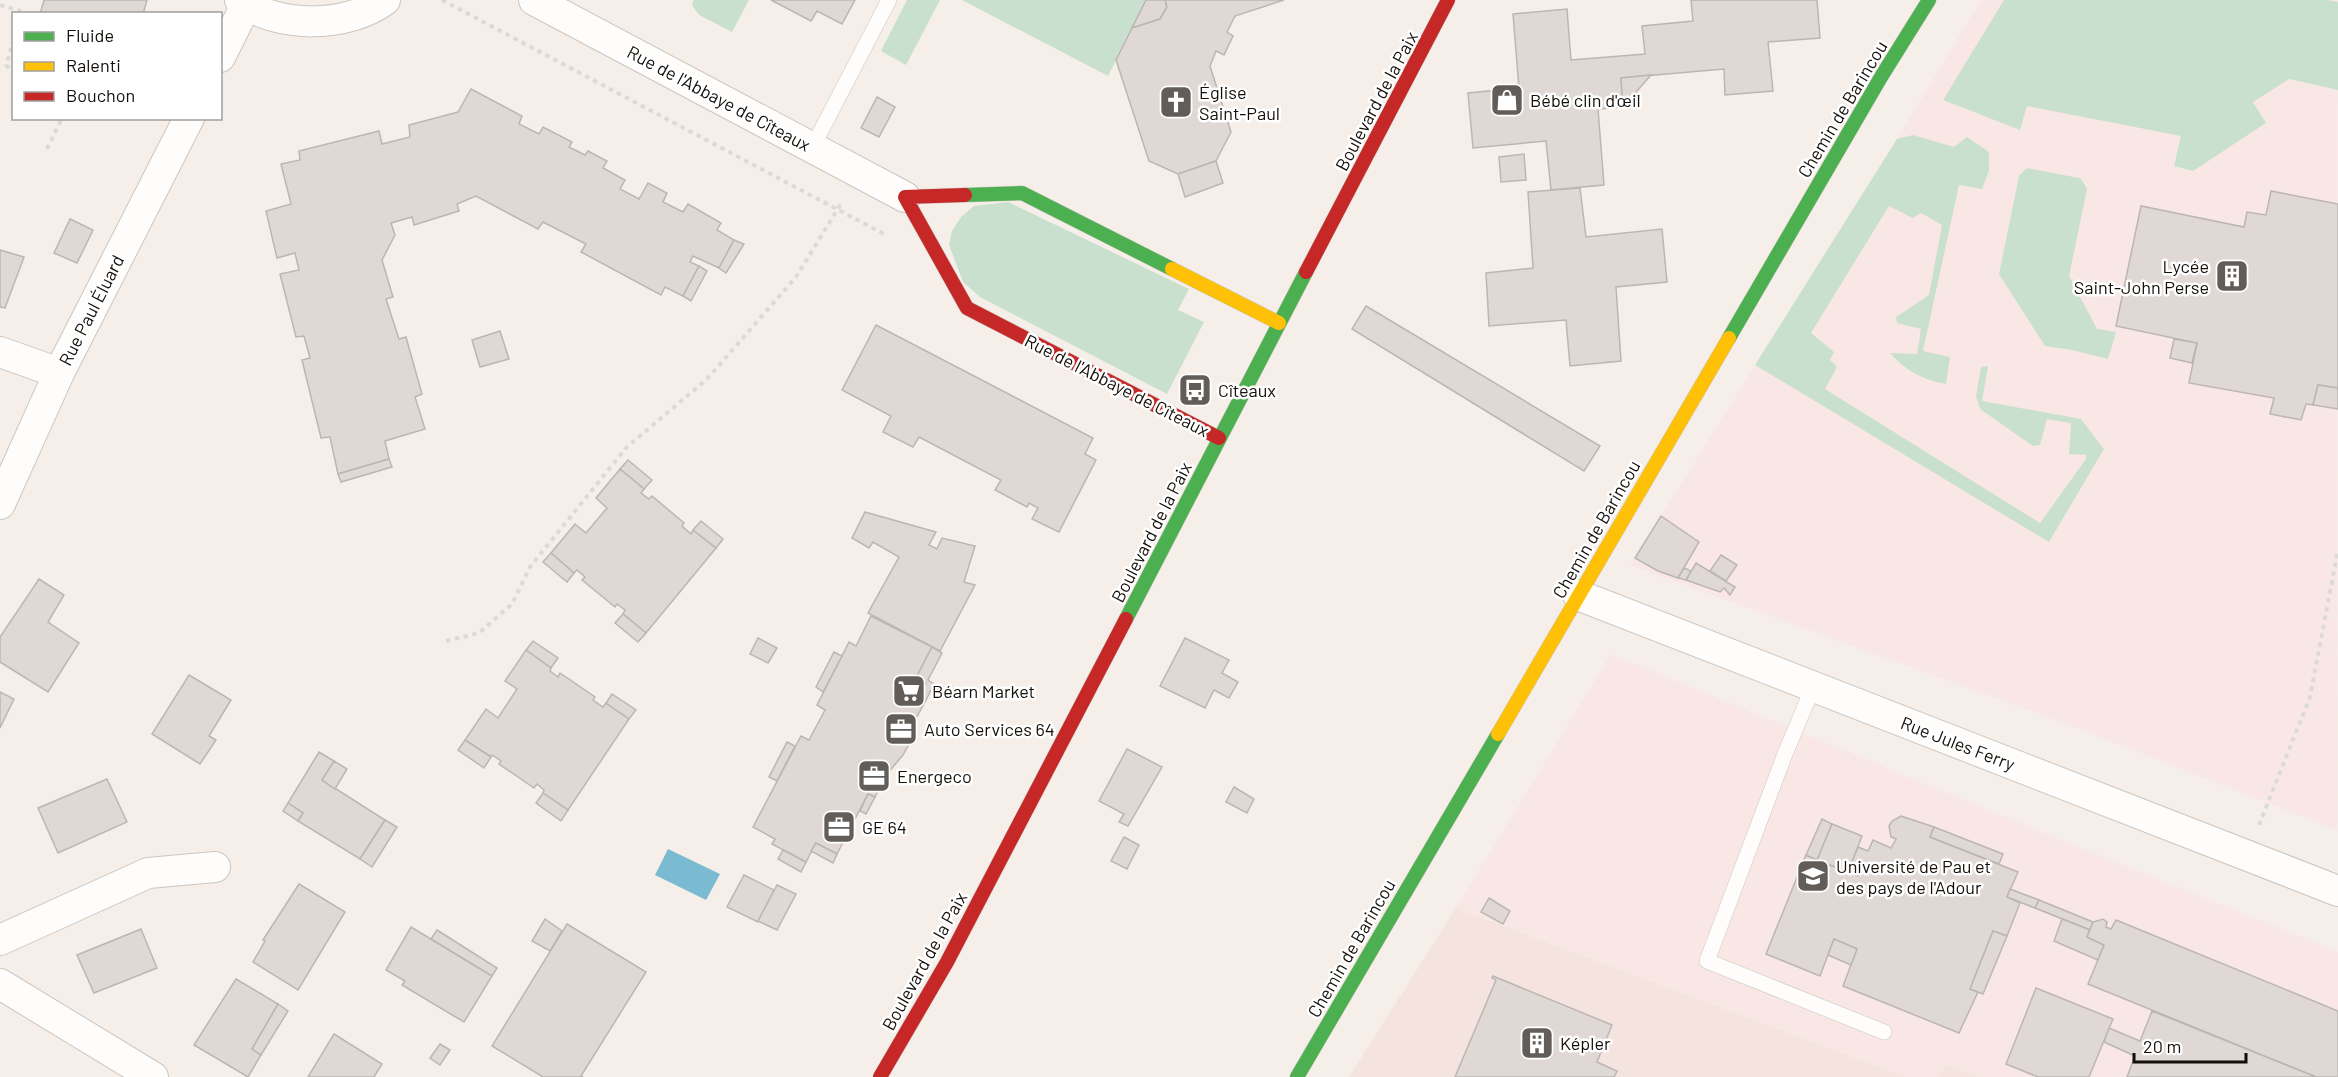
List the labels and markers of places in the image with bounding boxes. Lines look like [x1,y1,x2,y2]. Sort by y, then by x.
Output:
place label: Église Saint-Paul [1199,81,1280,124]
shop icon: Bébé clin d'œil [1489,82,1525,118]
church icon: Église Saint-Paul [1158,84,1194,120]
place label: Bébé clin d'œil [1530,89,1641,111]
place label: Lycée Saint-John Perse [2074,255,2209,298]
building icon: Lycée Saint-John Perse [2214,258,2250,294]
bus stop icon: Cîteaux [1177,372,1213,408]
place label: Cîteaux [1218,379,1276,401]
supermarket icon: Béarn Market [891,673,927,709]
place label: Béarn Market [932,680,1035,702]
office icon: Auto Services 64 [883,711,919,747]
place label: Auto Services 64 [924,718,1055,740]
office icon: Energeco [856,758,892,794]
place label: Energeco [897,765,972,787]
office icon: GE 64 [821,809,857,845]
place label: GE 64 [862,816,907,838]
place label: Université de Pau et des pays de l'Adour [1836,855,1991,898]
school or university icon: Université de Pau et des pays de l'Adour [1795,858,1831,894]
building icon: Képler [1519,1025,1555,1061]
place label: Képler [1560,1032,1611,1054]

